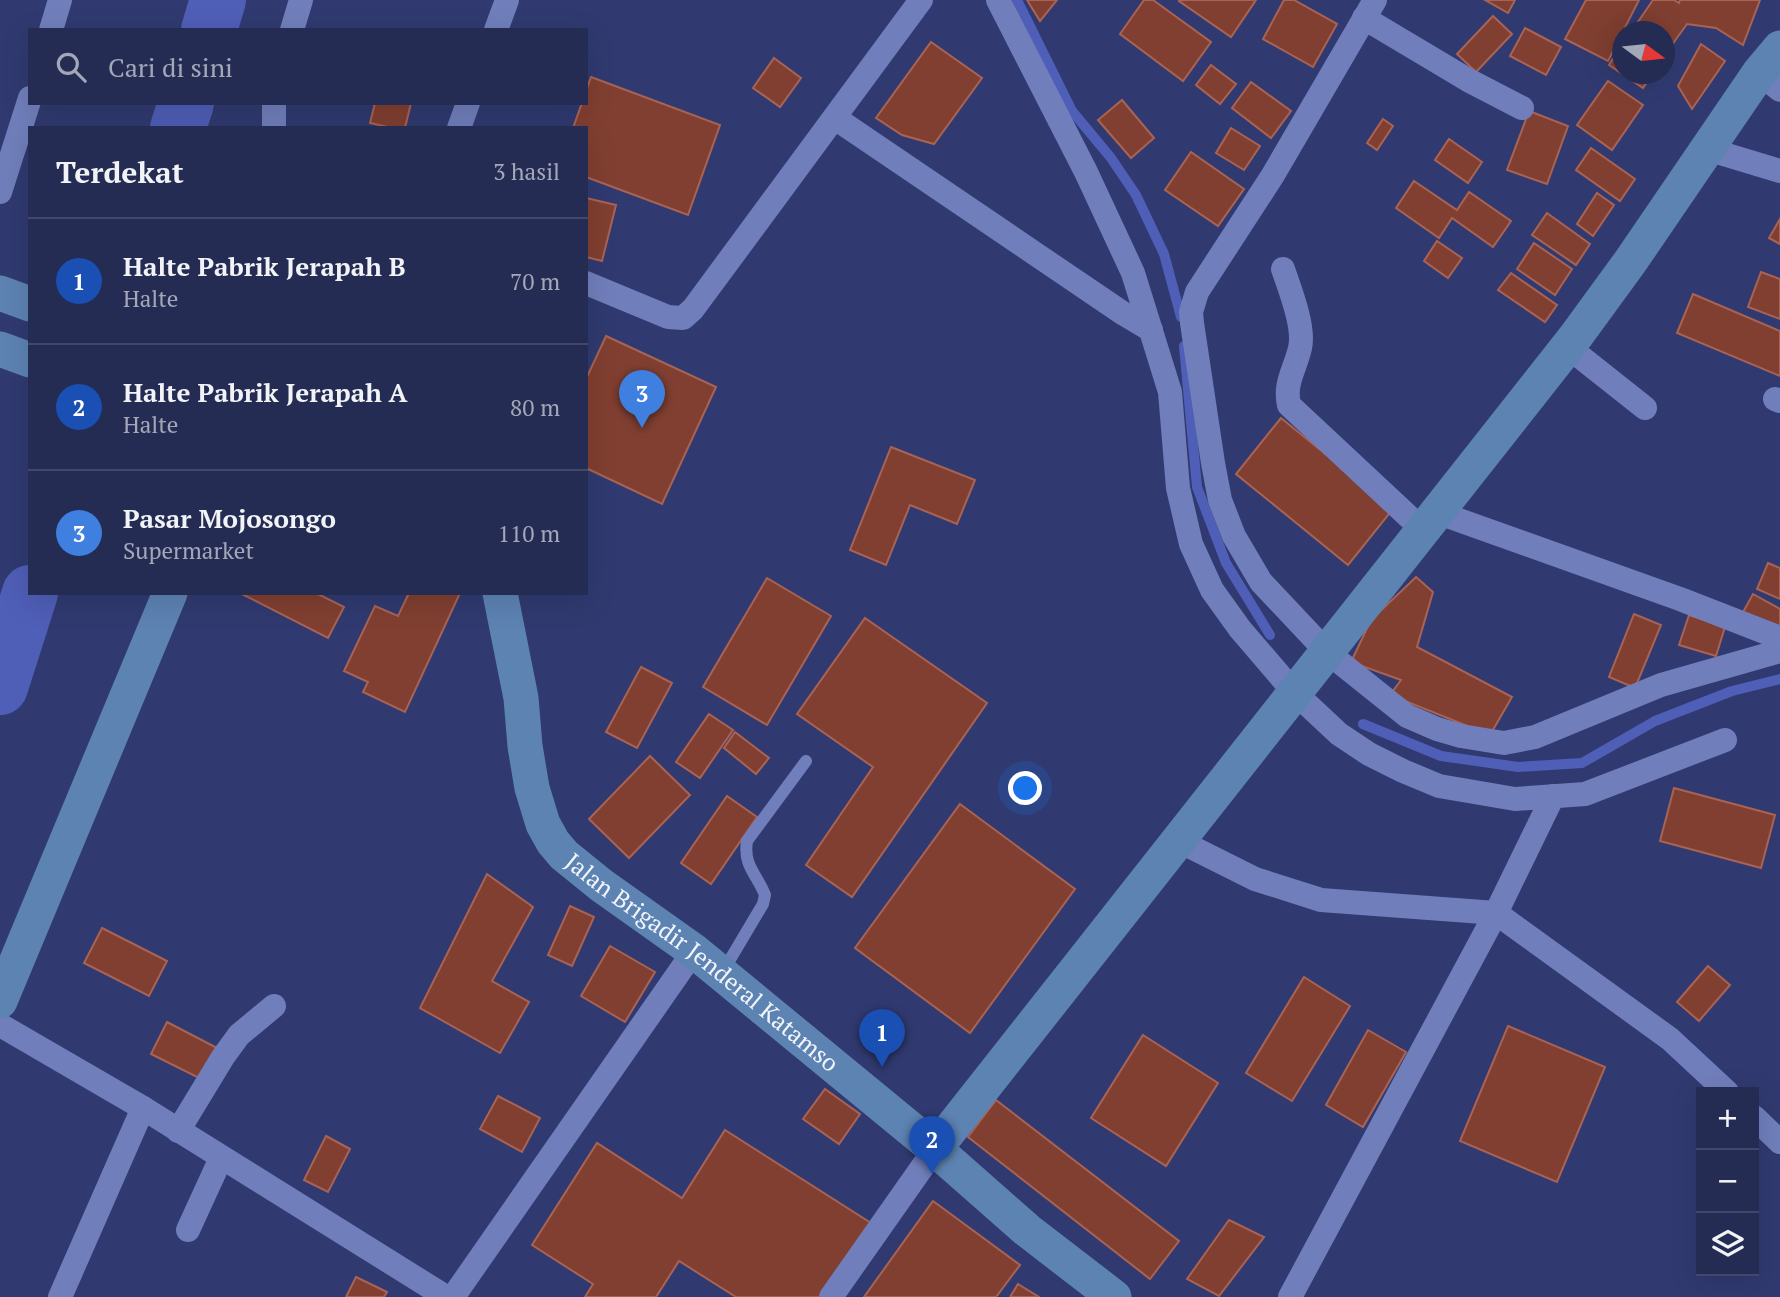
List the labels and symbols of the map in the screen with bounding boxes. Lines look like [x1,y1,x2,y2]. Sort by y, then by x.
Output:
north arrow [1612,21,1675,84]
pin: 3 [619,370,665,428]
your location [1008,771,1042,805]
street label: Jalan Brigadir Jenderal Katamso [559,845,846,1079]
pin: 1 [859,1009,905,1067]
pin: 2 [909,1116,955,1174]

